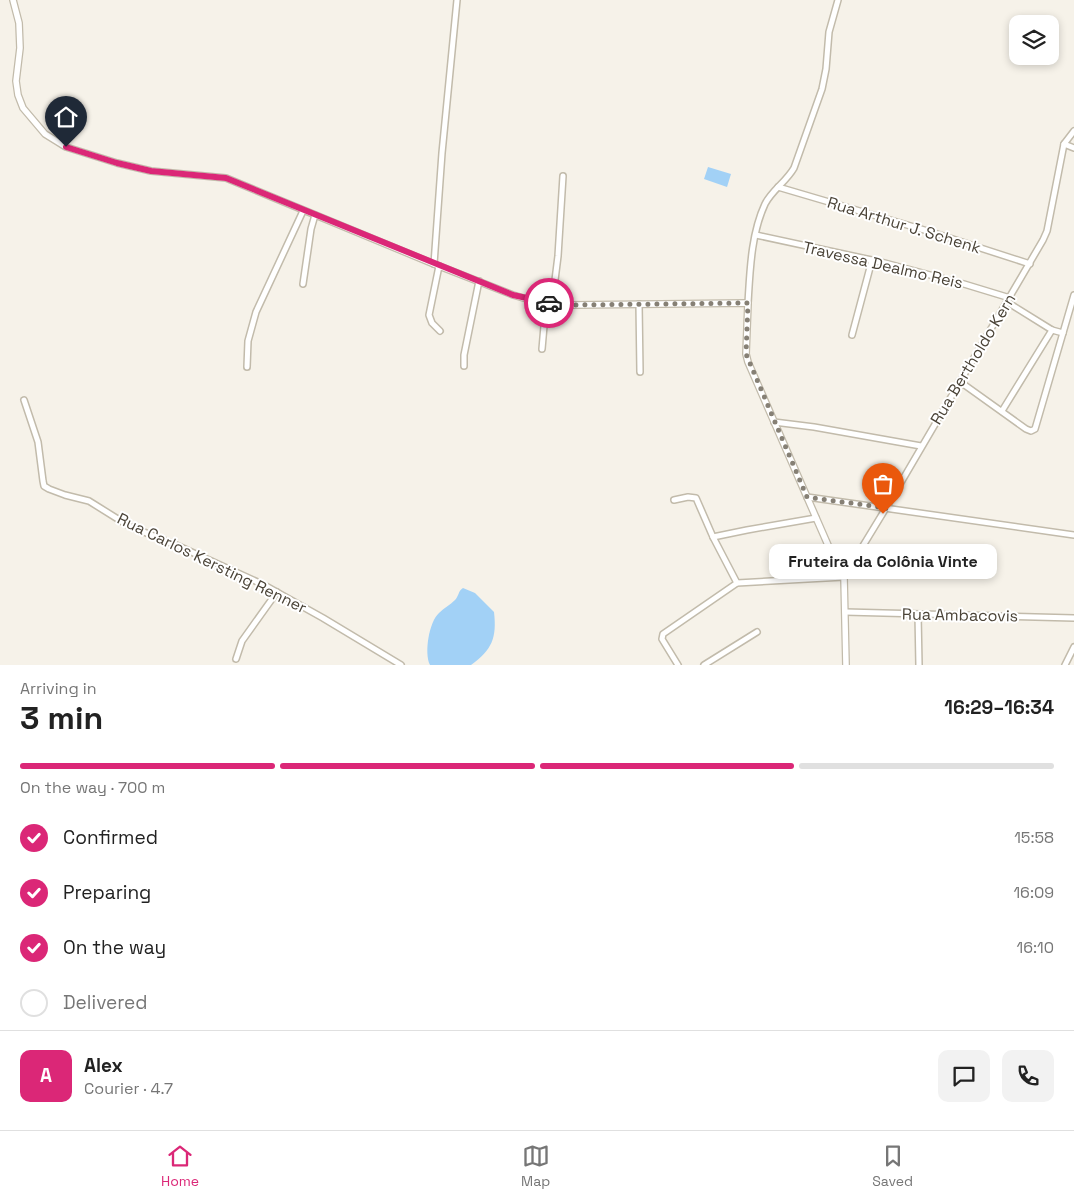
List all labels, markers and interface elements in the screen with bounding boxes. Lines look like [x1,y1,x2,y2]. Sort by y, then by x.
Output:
map controls [1009,15,1059,65]
button: layers [1009,15,1059,65]
pin [45,96,87,147]
icon: home [52,103,80,131]
street label: Rua Arthur J. Schenk [825,192,984,258]
street label: Travessa Dealmo Reis [801,236,965,294]
courier [524,278,574,328]
icon: car [535,289,563,317]
street label: Rua Bertholdo Kern [926,290,1020,428]
pin [862,463,904,514]
icon: bag [869,470,897,498]
street label: Rua Carlos Kersting Renner [114,508,310,618]
callout: Fruteira da Colônia Vinte [769,544,997,579]
text: Fruteira da Colônia Vinte [788,551,978,572]
street label: Rua Ambacovis [902,603,1018,627]
text: Arriving in [20,678,97,699]
text: 16:29–16:34 [944,695,1054,720]
text: 3 min [20,698,103,738]
text: On the way · 700 m [20,777,165,798]
icon: check [20,824,48,852]
text: Confirmed [63,825,158,850]
text: 15:58 [1014,827,1054,848]
icon: check [20,879,48,907]
text: Preparing [63,880,151,905]
text: 16:09 [1013,882,1054,903]
icon: check [20,934,48,962]
text: On the way [63,935,166,960]
text: 16:10 [1017,937,1054,958]
text: Delivered [63,990,148,1015]
button: chat [938,1050,990,1102]
button: phone [1002,1050,1054,1102]
text: Alex [84,1053,123,1078]
text: A [40,1063,52,1088]
text: Courier · 4.7 [84,1078,173,1099]
tab: Home [161,1142,199,1190]
tab: Map [521,1142,550,1190]
tab: Saved [872,1142,913,1190]

